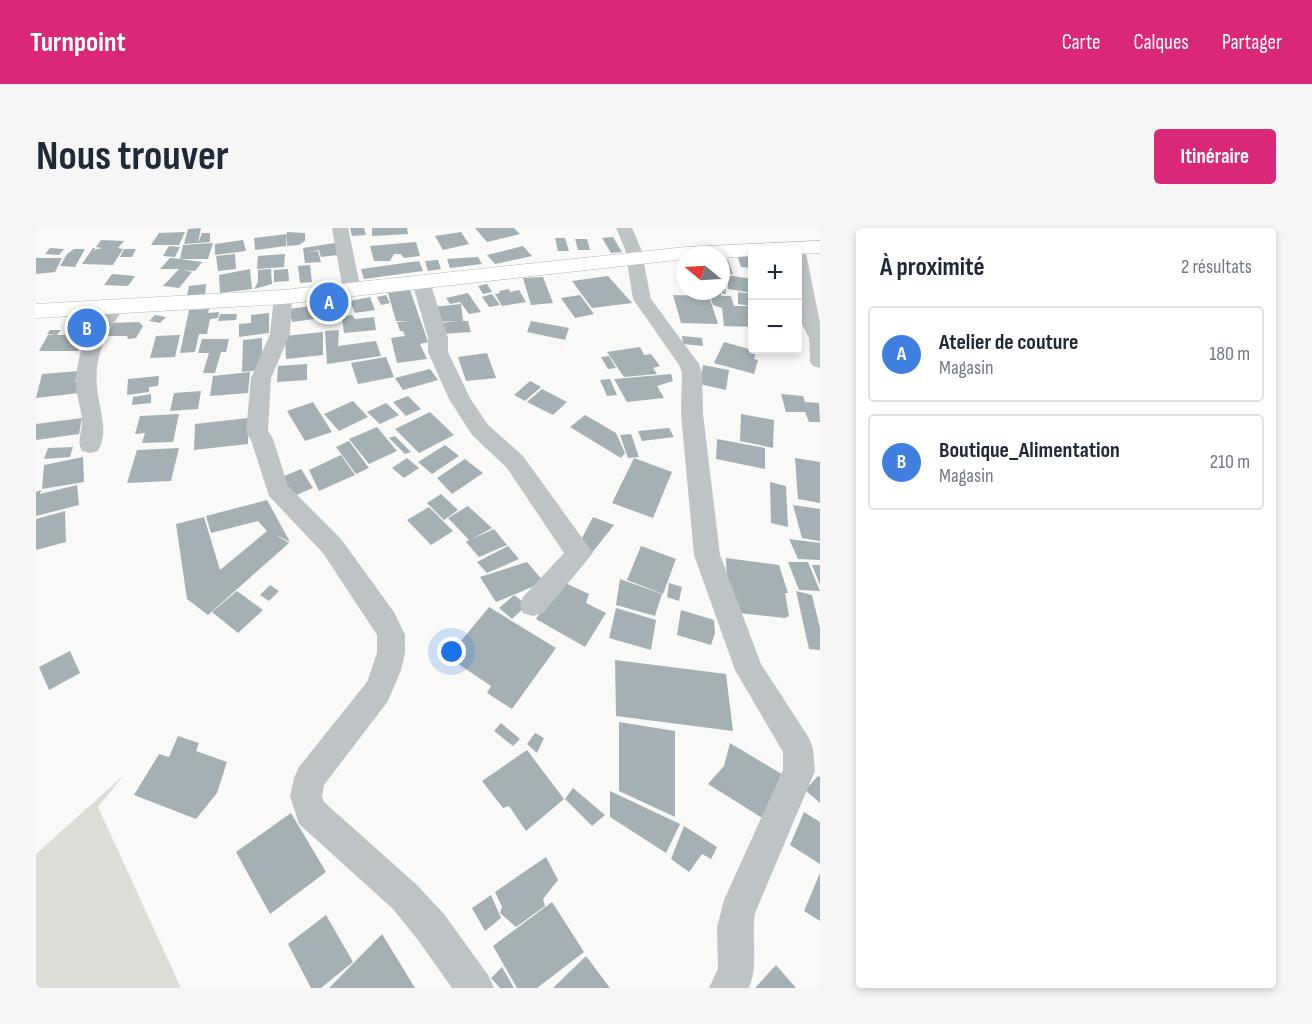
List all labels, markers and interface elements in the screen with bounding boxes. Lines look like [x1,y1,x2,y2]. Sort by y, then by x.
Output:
text: Turnpoint [30,26,126,59]
text: Carte [1062,30,1101,55]
text: Calques [1134,30,1189,55]
text: Partager [1222,30,1282,55]
button: Itinéraire [1154,129,1276,184]
text: Nous trouver [36,131,229,182]
north arrow [676,246,730,300]
map controls [748,246,802,354]
button: + [748,246,802,300]
text: À proximité [880,252,985,283]
text: 2 résultats [1181,255,1252,279]
pin: A [310,280,348,325]
button: − [748,300,802,354]
pin: B [68,306,106,350]
text: Atelier de couture [939,329,1078,356]
text: A [897,342,906,366]
text: 180 m [1209,342,1250,366]
text: Magasin [939,356,993,380]
text: Boutique_Alimentation [939,437,1120,464]
text: B [897,450,906,474]
text: 210 m [1210,450,1250,474]
text: Magasin [939,464,993,488]
your location [437,637,466,666]

